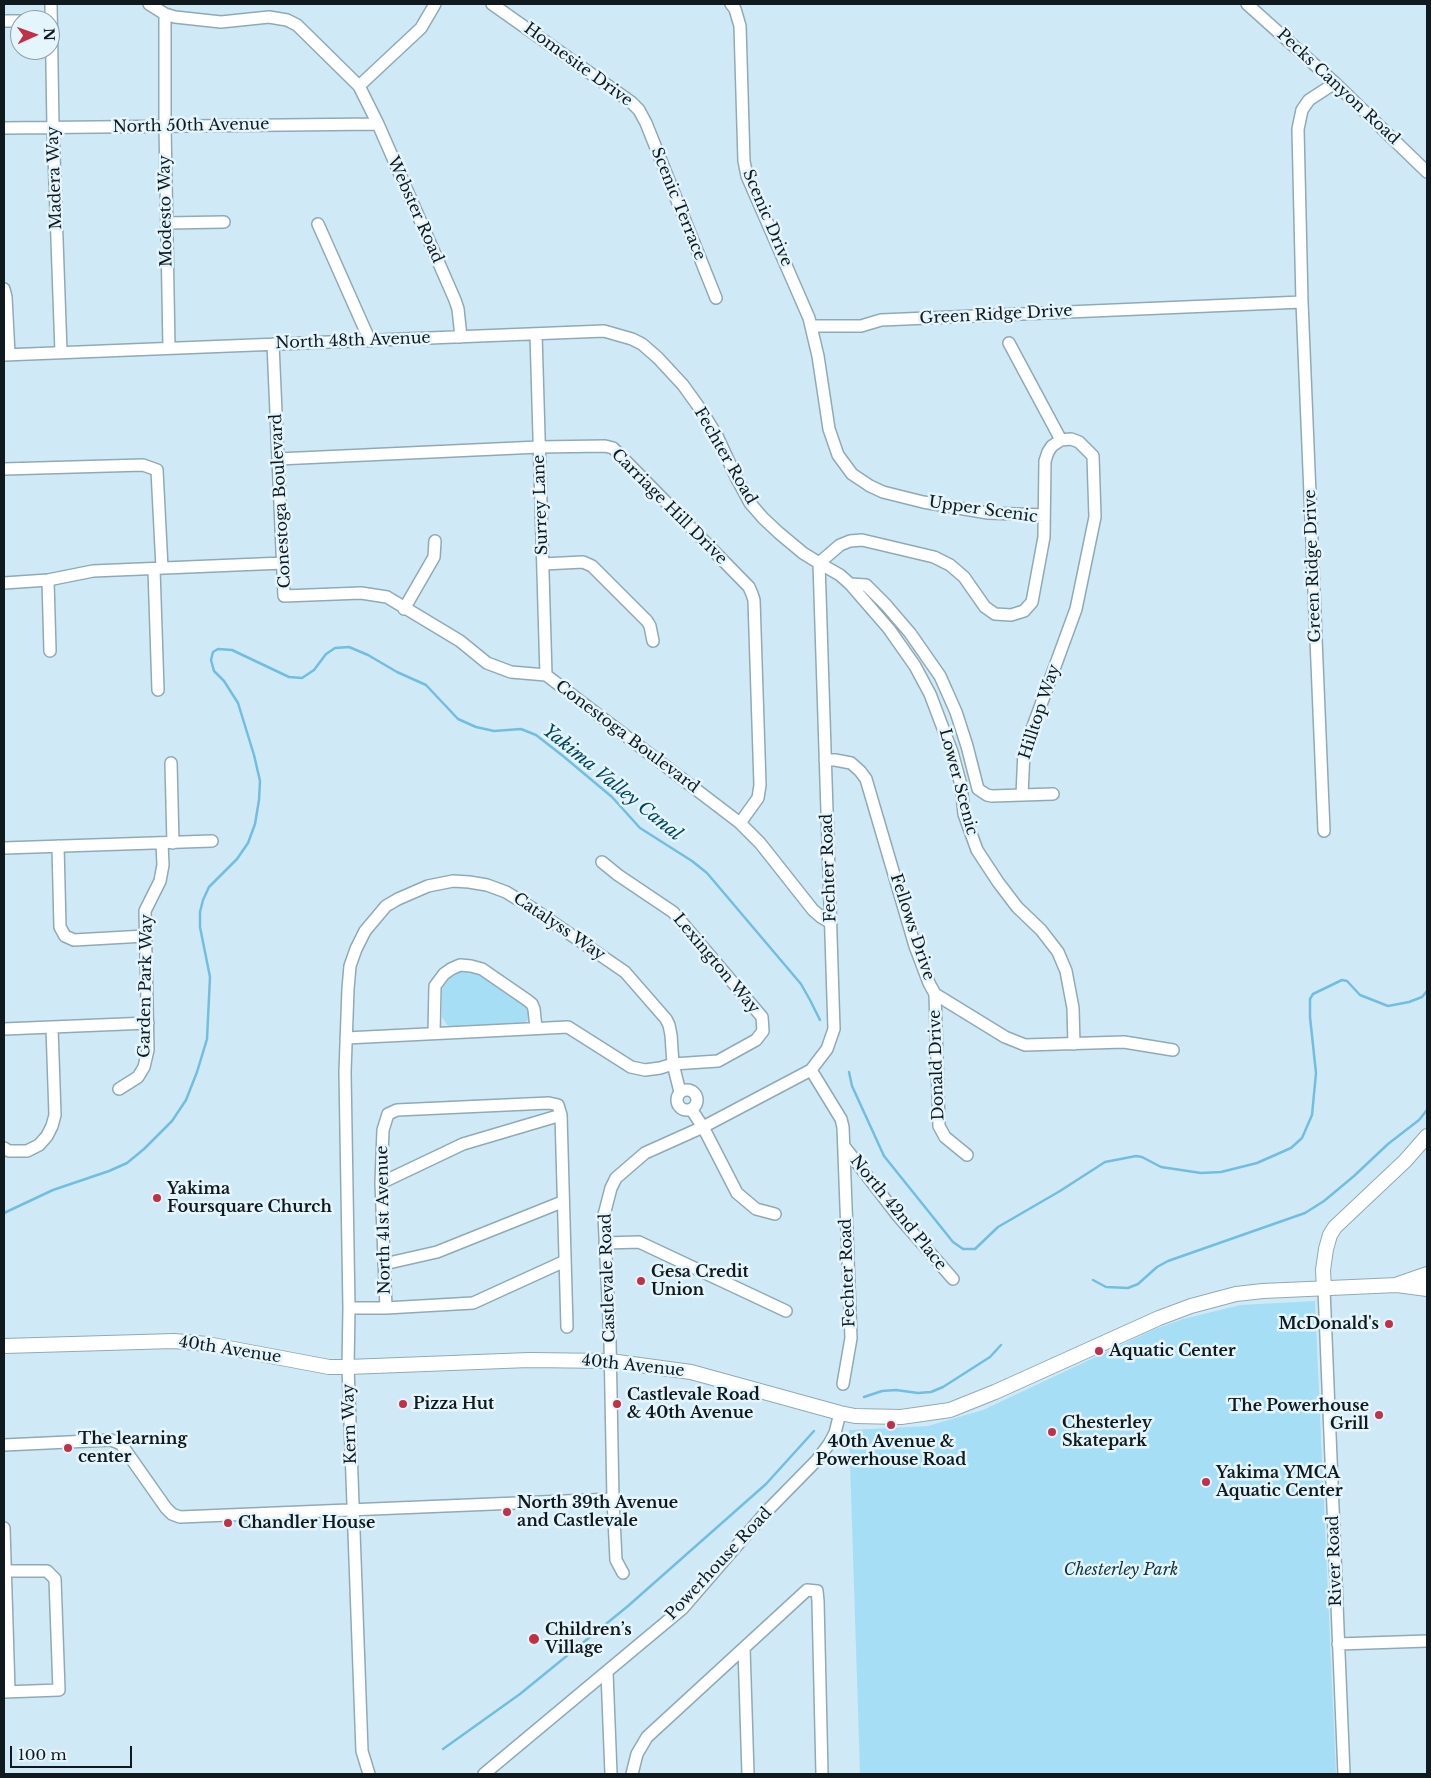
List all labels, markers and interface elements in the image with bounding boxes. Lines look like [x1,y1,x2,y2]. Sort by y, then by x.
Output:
north arrow [10,10,60,60]
street label: Homesite Drive [520,19,636,111]
street label: Pecks Canyon Road [1273,25,1403,149]
text: N [40,28,58,41]
street label: North 50th Avenue [112,115,270,137]
street label: Madera Way [44,126,66,230]
street label: Scenic Terrace [647,145,709,263]
street label: Webster Road [383,154,447,266]
street label: Modesto Way [155,155,177,267]
street label: Scenic Drive [738,167,796,269]
street label: Green Ridge Drive [919,301,1073,329]
street label: North 48th Avenue [275,329,431,353]
street label: Fechter Road [689,404,761,508]
street label: Conestoga Boulevard [267,413,295,589]
street label: Carriage Hill Drive [607,445,731,569]
street label: Surrey Lane [530,454,552,556]
street label: Green Ridge Drive [1301,489,1325,643]
street label: Upper Scenic [927,493,1039,527]
street label: Hilltop Way [1016,662,1064,762]
street label: Conestoga Boulevard [551,677,703,797]
water label: Yakima Valley Canal [538,720,686,846]
street label: Lower Scenic [935,727,981,837]
street label: Fechter Road [818,813,840,923]
street label: Fellows Drive [886,871,938,983]
street label: Catalyss Way [509,889,609,965]
street label: Lexington Way [669,910,763,1018]
street label: Garden Park Way [135,914,157,1058]
street label: Donald Drive [925,1009,949,1121]
street label: North 41st Avenue [373,1145,395,1295]
street label: North 42nd Place [846,1152,950,1274]
place label: Yakima Foursquare Church [167,1179,332,1217]
marker: Yakima Foursquare Church [151,1192,163,1204]
street label: Castlevale Road [596,1213,620,1343]
street label: Fechter Road [837,1218,859,1328]
place label: Gesa Credit Union [651,1262,749,1300]
marker: Gesa Credit Union [635,1275,647,1287]
place label: McDonald's [1278,1314,1379,1334]
marker: McDonald's [1383,1318,1395,1330]
street label: 40th Avenue [177,1332,283,1368]
place label: Aquatic Center [1109,1341,1236,1361]
marker: Aquatic Center [1093,1345,1105,1357]
street label: 40th Avenue [581,1351,685,1381]
street label: Kern Way [339,1383,361,1465]
place label: Castlevale Road & 40th Avenue [627,1385,760,1423]
place label: Pizza Hut [413,1394,494,1414]
place label: The Powerhouse Grill [1228,1396,1369,1434]
marker: Pizza Hut [397,1398,409,1410]
marker: Castlevale Road & 40th Avenue [611,1398,623,1410]
marker: The Powerhouse Grill [1373,1409,1385,1421]
place label: Chesterley Skatepark [1062,1413,1152,1451]
marker: 40th Avenue & Powerhouse Road [885,1419,897,1431]
marker: Chesterley Skatepark [1046,1426,1058,1438]
place label: The learning center [78,1429,187,1467]
place label: 40th Avenue & Powerhouse Road [816,1432,966,1470]
marker: The learning center [62,1442,74,1454]
place label: Yakima YMCA Aquatic Center [1216,1463,1343,1501]
marker: Yakima YMCA Aquatic Center [1200,1476,1212,1488]
place label: North 39th Avenue and Castlevale [517,1493,678,1531]
street label: Powerhouse Road [662,1504,776,1624]
marker: North 39th Avenue and Castlevale [501,1506,513,1518]
place label: Chandler House [238,1513,375,1533]
street label: River Road [1324,1515,1346,1607]
marker: Chandler House [222,1517,234,1529]
park label: Chesterley Park [1064,1560,1178,1580]
place label: Children’s Village [545,1620,632,1658]
marker: Children’s Village [527,1632,541,1646]
scale bar [12,1736,135,1768]
text: 100 m [18,1745,67,1764]

